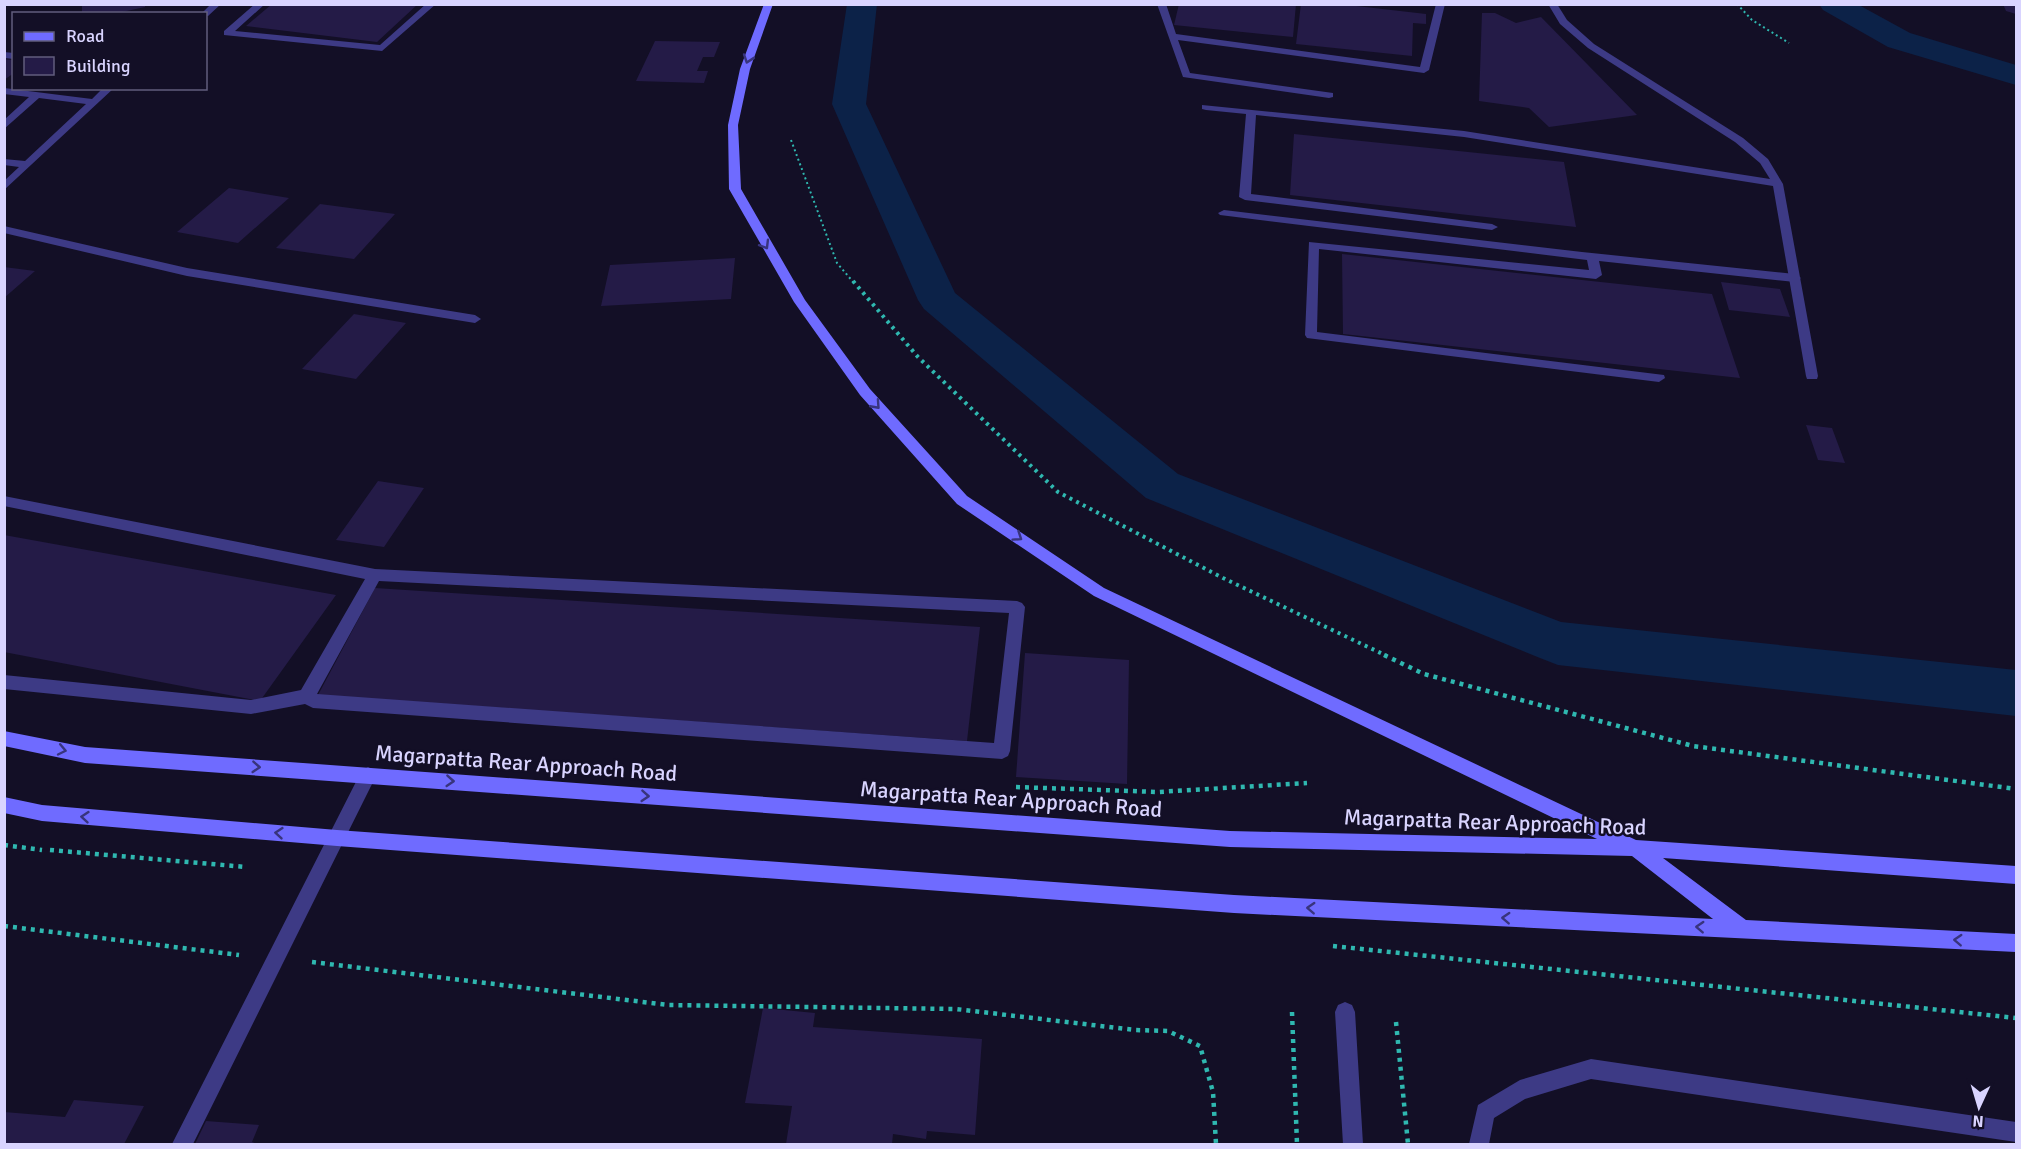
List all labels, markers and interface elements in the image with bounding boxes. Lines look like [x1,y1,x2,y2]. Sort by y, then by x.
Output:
legend [12,12,207,90]
text: Road [66,25,105,47]
one-way arrow [743,53,756,64]
text: Building [66,55,130,77]
one-way arrow [758,239,770,249]
one-way arrow [869,398,880,408]
one-way arrow [1011,530,1022,541]
street label: Magarpatta Rear Approach Road [374,739,678,787]
one-way arrow [56,743,66,756]
one-way arrow [251,761,260,774]
one-way arrow [446,775,455,788]
street label: Magarpatta Rear Approach Road [859,775,1163,823]
one-way arrow [640,789,649,802]
street label: Magarpatta Rear Approach Road [1343,803,1647,841]
one-way arrow [80,811,89,824]
one-way arrow [274,827,283,840]
one-way arrow [1306,902,1315,915]
one-way arrow [1501,911,1510,924]
one-way arrow [1696,921,1705,934]
one-way arrow [1954,934,1963,947]
north arrow [1949,1077,2009,1137]
text: N [1972,1111,1984,1131]

